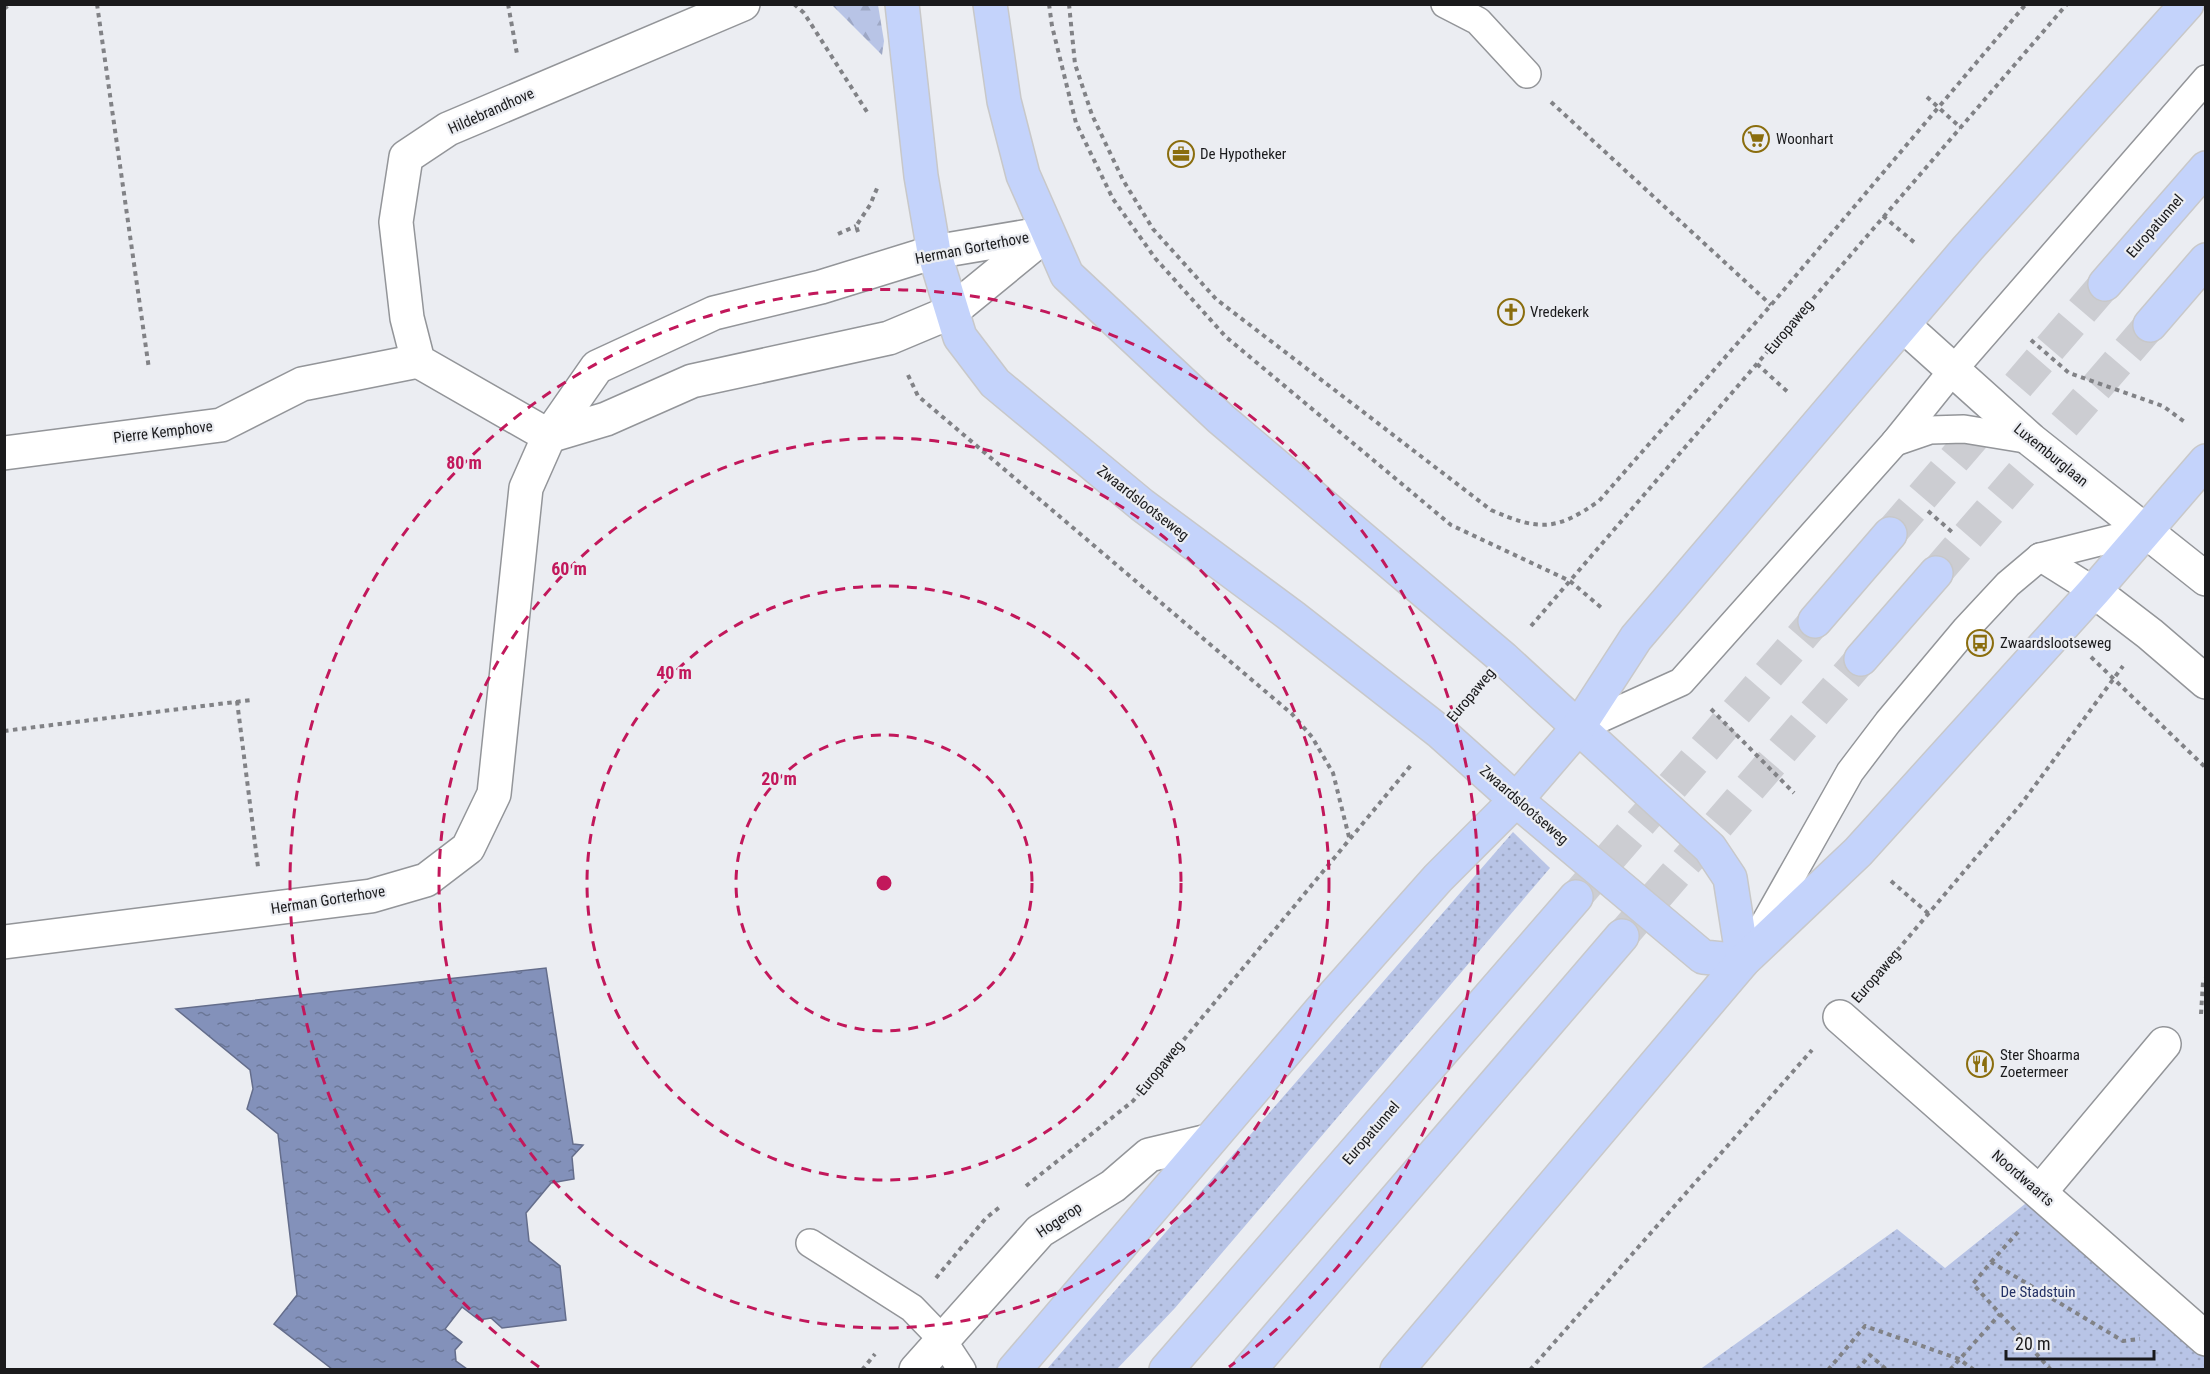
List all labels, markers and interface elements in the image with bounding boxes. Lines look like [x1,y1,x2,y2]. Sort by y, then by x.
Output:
street label: Hildebrandhove [445,84,537,138]
supermarket icon: Woonhart [1741,124,1771,154]
place label: Woonhart [1776,130,1833,148]
office icon: De Hypotheker [1166,139,1196,169]
place label: De Hypotheker [1200,145,1287,163]
street label: Europatunnel [2123,191,2187,261]
street label: Herman Gorterhove [914,228,1030,268]
street label: Europaweg [1761,296,1817,358]
church icon: Vredekerk [1496,297,1526,327]
place label: Vredekerk [1530,303,1589,321]
street label: Pierre Kemphove [112,417,214,447]
street label: Luxemburglaan [2010,420,2092,490]
text: 80 m [446,452,482,473]
street label: Zwaardslootseweg [1094,462,1192,544]
text: 60 m [551,558,587,579]
bus stop icon: Zwaardslootseweg [1965,628,1995,658]
place label: Zwaardslootseweg [2000,634,2111,652]
text: 40 m [656,662,692,683]
street label: Europaweg [1443,664,1499,726]
street label: Zwaardslootseweg [1476,762,1572,848]
text: 20 m [761,768,797,789]
centre of rings [874,873,894,893]
street label: Herman Gorterhove [270,882,386,918]
street label: Europaweg [1848,945,1904,1007]
street label: Europaweg [1132,1037,1188,1099]
place label: Ster Shoarma Zoetermeer [2000,1046,2080,1081]
restaurant icon: Ster Shoarma Zoetermeer [1965,1049,1995,1079]
street label: Europatunnel [1339,1098,1403,1168]
street label: Noordwaarts [1988,1146,2058,1210]
street label: Hogerop [1033,1198,1085,1242]
park label: De Stadstuin [2000,1283,2076,1301]
scale bar [2006,1323,2154,1361]
text: 20 m [2015,1333,2050,1354]

